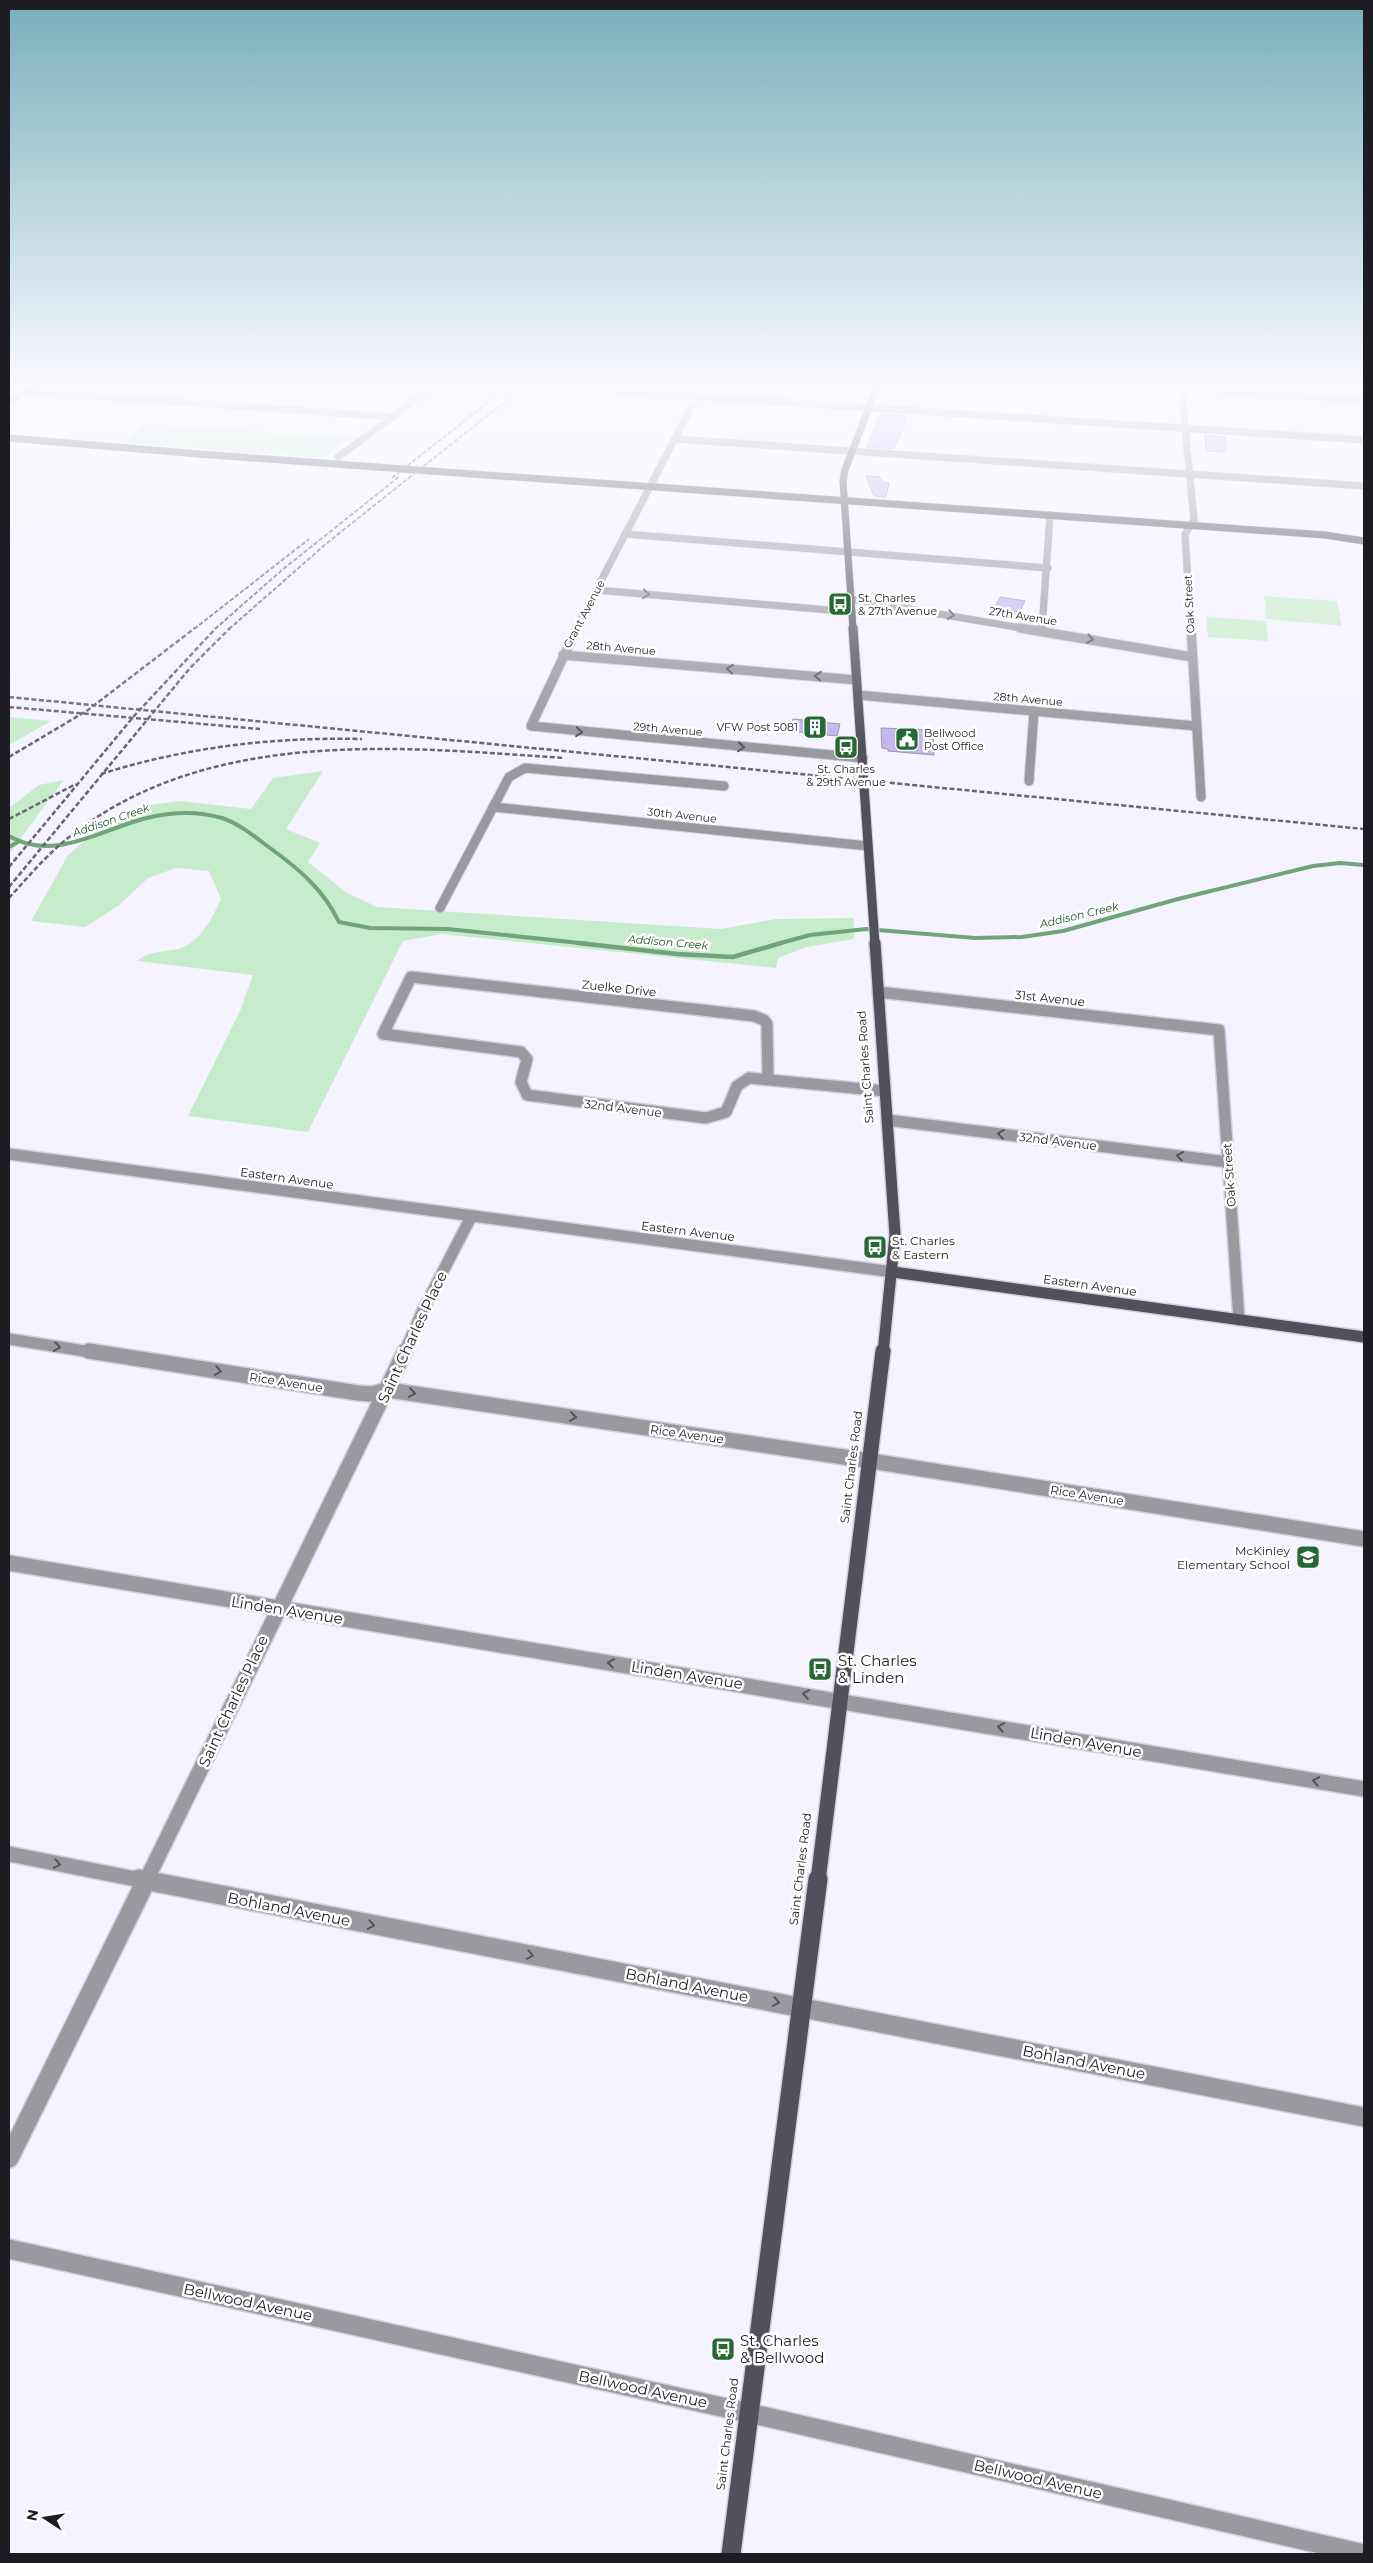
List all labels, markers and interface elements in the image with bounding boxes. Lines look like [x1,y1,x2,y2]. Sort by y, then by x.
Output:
street label: Oak Street [1180,574,1198,634]
street label: Grant Avenue [560,577,608,651]
one-way arrow [642,589,650,600]
bus stop icon: St. Charles & 27th Avenue [827,591,853,617]
place label: St. Charles & 27th Avenue [858,591,937,618]
street label: 27th Avenue [988,604,1058,628]
one-way arrow [946,610,955,620]
one-way arrow [1086,633,1095,643]
street label: 28th Avenue [586,638,657,658]
one-way arrow [726,664,734,675]
one-way arrow [814,671,822,682]
street label: 28th Avenue [993,689,1064,709]
building icon: VFW Post 5081 [802,714,828,740]
street label: 29th Avenue [633,719,704,739]
place label: VFW Post 5081 [717,720,798,734]
one-way arrow [575,726,583,737]
public building icon: Bellwood Post Office [894,726,920,752]
place label: Bellwood Post Office [924,726,984,753]
bus stop icon: St. Charles & 29th Avenue [833,734,859,760]
one-way arrow [737,741,745,752]
place label: St. Charles & 29th Avenue [806,762,886,789]
water label: Addison Creek [70,800,152,840]
street label: 30th Avenue [647,804,718,826]
water label: Addison Creek [1037,899,1120,931]
water label: Addison Creek [626,931,709,953]
street label: Zuelke Drive [581,977,657,999]
street label: 31st Avenue [1014,987,1086,1009]
street label: Saint Charles Road [854,1010,876,1124]
street label: 32nd Avenue [583,1096,663,1120]
one-way arrow [997,1129,1005,1140]
street label: 32nd Avenue [1018,1129,1098,1153]
street label: Oak Street [1219,1143,1239,1207]
one-way arrow [1176,1151,1184,1162]
street label: Eastern Avenue [239,1164,335,1192]
street label: Eastern Avenue [640,1218,736,1244]
place label: St. Charles & Eastern [892,1233,955,1262]
bus stop icon: St. Charles & Eastern [862,1234,888,1260]
street label: Saint Charles Place [373,1268,451,1406]
street label: Eastern Avenue [1042,1271,1138,1299]
one-way arrow [53,1341,61,1351]
one-way arrow [213,1366,222,1376]
street label: Rice Avenue [248,1369,324,1395]
one-way arrow [408,1388,417,1398]
street label: Saint Charles Road [837,1410,865,1524]
one-way arrow [569,1412,578,1422]
street label: Rice Avenue [649,1421,725,1447]
street label: Rice Avenue [1049,1482,1125,1508]
place label: McKinley Elementary School [1177,1543,1290,1572]
school or university icon: McKinley Elementary School [1295,1544,1321,1570]
street label: Linden Avenue [230,1592,344,1628]
street label: Saint Charles Place [194,1632,272,1770]
place label: St. Charles & Linden [838,1651,917,1687]
bus stop icon: St. Charles & Linden [807,1656,833,1682]
street label: Linden Avenue [630,1657,744,1693]
one-way arrow [607,1658,615,1669]
one-way arrow [802,1690,810,1700]
one-way arrow [996,1723,1005,1733]
street label: Linden Avenue [1029,1723,1143,1761]
one-way arrow [1312,1777,1321,1787]
street label: Saint Charles Road [786,1812,814,1926]
one-way arrow [52,1858,61,1868]
street label: Bohland Avenue [226,1888,352,1930]
one-way arrow [366,1919,375,1929]
one-way arrow [526,1950,535,1960]
street label: Bohland Avenue [624,1964,750,2006]
one-way arrow [771,1997,780,2007]
street label: Bohland Avenue [1021,2041,1147,2083]
street label: Bellwood Avenue [182,2279,314,2325]
place label: St. Charles & Bellwood [740,2331,824,2367]
bus stop icon: St. Charles & Bellwood [710,2336,736,2362]
street label: Bellwood Avenue [577,2366,709,2412]
street label: Saint Charles Road [713,2377,741,2491]
street label: Bellwood Avenue [972,2455,1104,2503]
north arrow [20,2493,70,2543]
text: N [22,2508,42,2523]

